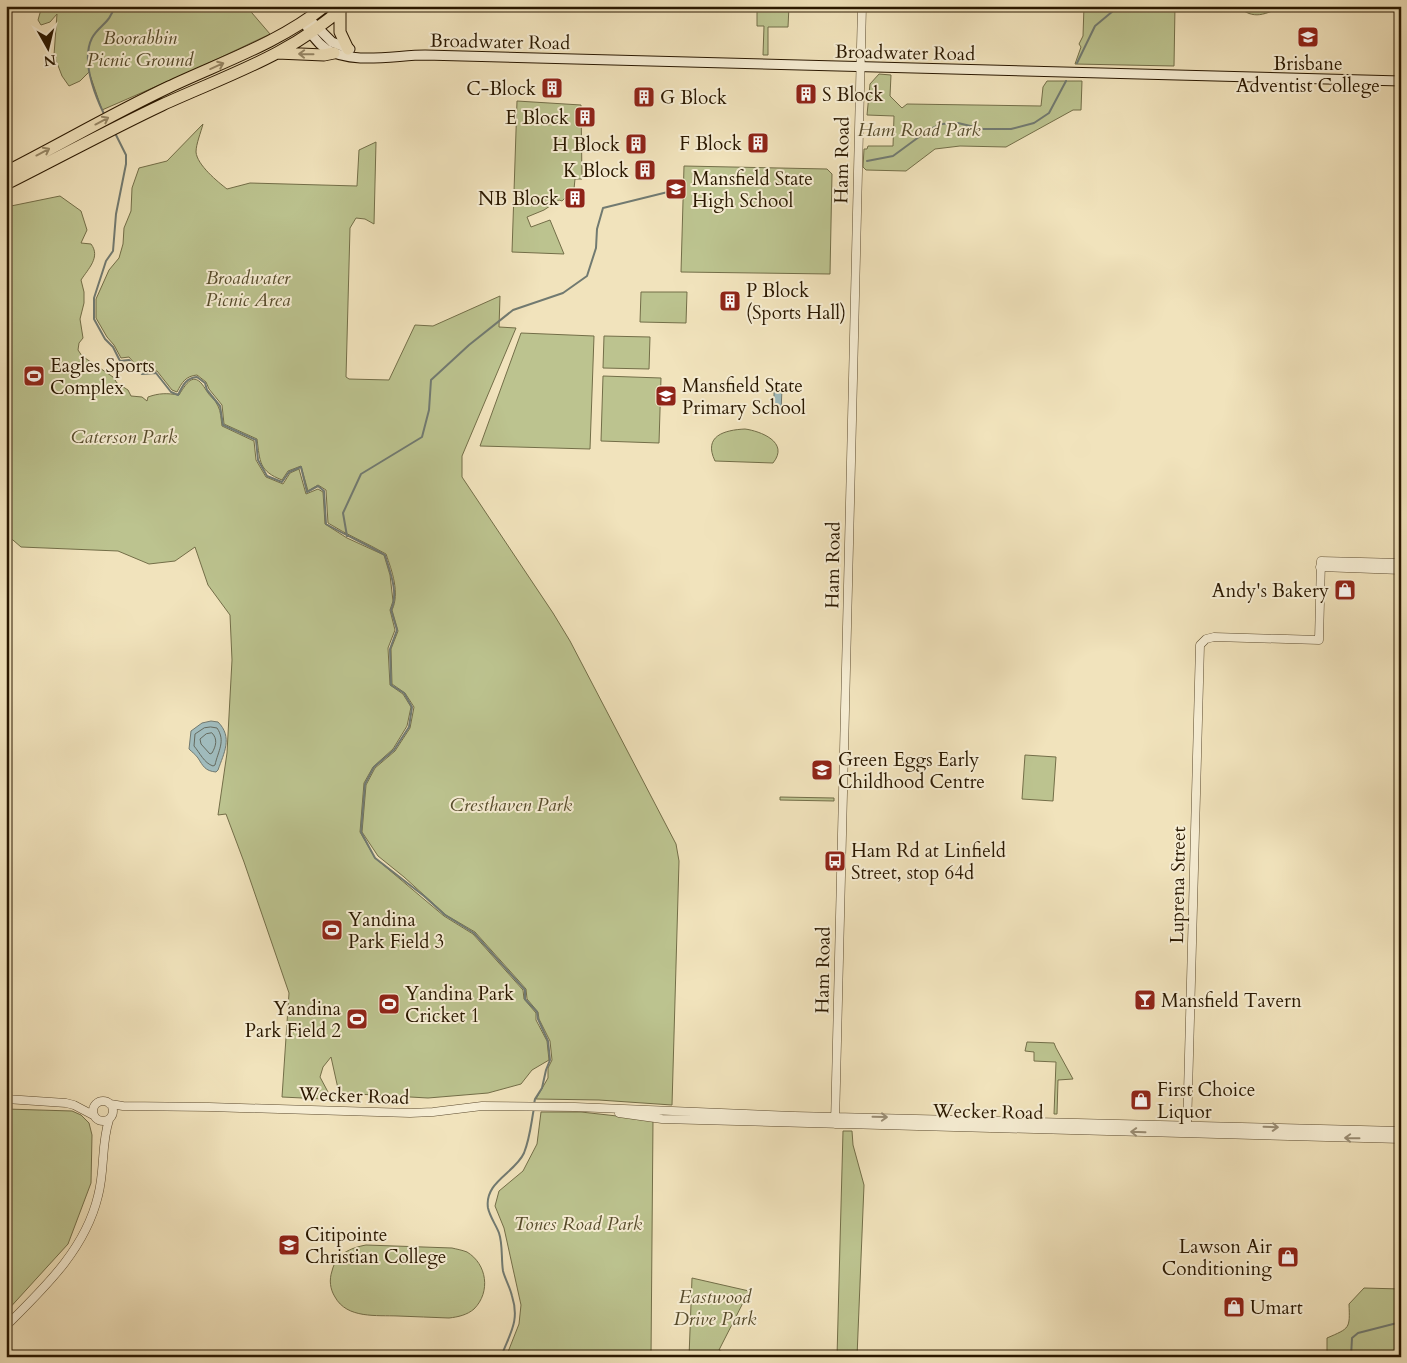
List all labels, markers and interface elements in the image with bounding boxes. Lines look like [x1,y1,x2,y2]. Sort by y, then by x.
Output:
north arrow [22,22,72,72]
park label: Boorabbin Picnic Ground [87,25,194,73]
school or university icon: Brisbane Adventist College [1296,25,1320,49]
street label: Broadwater Road [430,28,570,56]
street label: Broadwater Road [835,39,975,67]
one-way arrow [298,49,314,59]
text: N [42,50,57,71]
place label: Brisbane Adventist College [1236,51,1380,99]
one-way arrow [209,61,224,71]
place label: C-Block [466,76,537,102]
building icon: C-Block [540,76,564,100]
building icon: S Block [794,82,818,106]
place label: S Block [822,82,884,108]
building icon: G Block [632,85,656,109]
place label: G Block [660,85,728,111]
place label: E Block [505,105,570,131]
building icon: E Block [573,105,597,129]
one-way arrow [94,116,109,125]
street label: Ham Road [828,116,856,204]
park label: Ham Road Park [857,117,981,143]
place label: F Block [679,131,743,157]
building icon: F Block [746,131,770,155]
place label: H Block [552,132,621,158]
building icon: H Block [624,132,648,156]
one-way arrow [36,147,50,157]
place label: K Block [563,158,630,184]
building icon: K Block [633,158,657,182]
place label: Mansfield State High School [692,166,813,214]
school or university icon: Mansfield State High School [664,177,688,201]
place label: NB Block [478,186,560,212]
building icon: NB Block [563,186,587,210]
park label: Broadwater Picnic Area [206,265,291,313]
place label: P Block (Sports Hall) [746,278,846,326]
building icon: P Block (Sports Hall) [718,289,742,313]
place label: Eagles Sports Complex [50,353,155,401]
sports icon: Eagles Sports Complex [22,364,46,388]
place label: Mansfield State Primary School [682,373,806,421]
school or university icon: Mansfield State Primary School [654,384,678,408]
park label: Caterson Park [71,424,178,450]
street label: Ham Road [819,521,847,609]
place label: Andy's Bakery [1212,578,1329,604]
shop icon: Andy's Bakery [1333,578,1357,602]
place label: Green Eggs Early Childhood Centre [838,747,985,795]
school or university icon: Green Eggs Early Childhood Centre [810,758,834,782]
park label: Cresthaven Park [450,792,573,818]
street label: Luprena Street [1164,826,1192,944]
place label: Ham Rd at Linfield Street, stop 64d [851,838,1006,886]
bus stop icon: Ham Rd at Linfield Street, stop 64d [823,849,847,873]
place label: Yandina Park Field 3 [348,907,444,955]
sports icon: Yandina Park Field 3 [320,918,344,942]
street label: Ham Road [809,926,837,1014]
place label: Yandina Park Cricket 1 [405,981,515,1029]
bar icon: Mansfield Tavern [1133,988,1157,1012]
place label: Mansfield Tavern [1161,988,1302,1014]
sports icon: Yandina Park Cricket 1 [377,992,401,1016]
place label: Yandina Park Field 2 [245,996,341,1044]
sports icon: Yandina Park Field 2 [345,1007,369,1031]
place label: First Choice Liquor [1157,1077,1255,1125]
street label: Wecker Road [297,1081,410,1111]
shop icon: First Choice Liquor [1129,1088,1153,1112]
street label: Wecker Road [931,1098,1044,1126]
one-way arrow [871,1113,887,1122]
one-way arrow [1262,1123,1278,1132]
one-way arrow [1131,1127,1147,1137]
one-way arrow [1344,1133,1360,1143]
park label: Tones Road Park [514,1211,643,1237]
place label: Citipointe Christian College [305,1222,446,1270]
school or university icon: Citipointe Christian College [277,1233,301,1257]
place label: Lawson Air Conditioning [1162,1234,1272,1282]
shop icon: Lawson Air Conditioning [1276,1245,1300,1269]
park label: Eastwood Drive Park [674,1284,757,1332]
shop icon: Umart [1222,1295,1246,1319]
place label: Umart [1250,1295,1303,1321]

